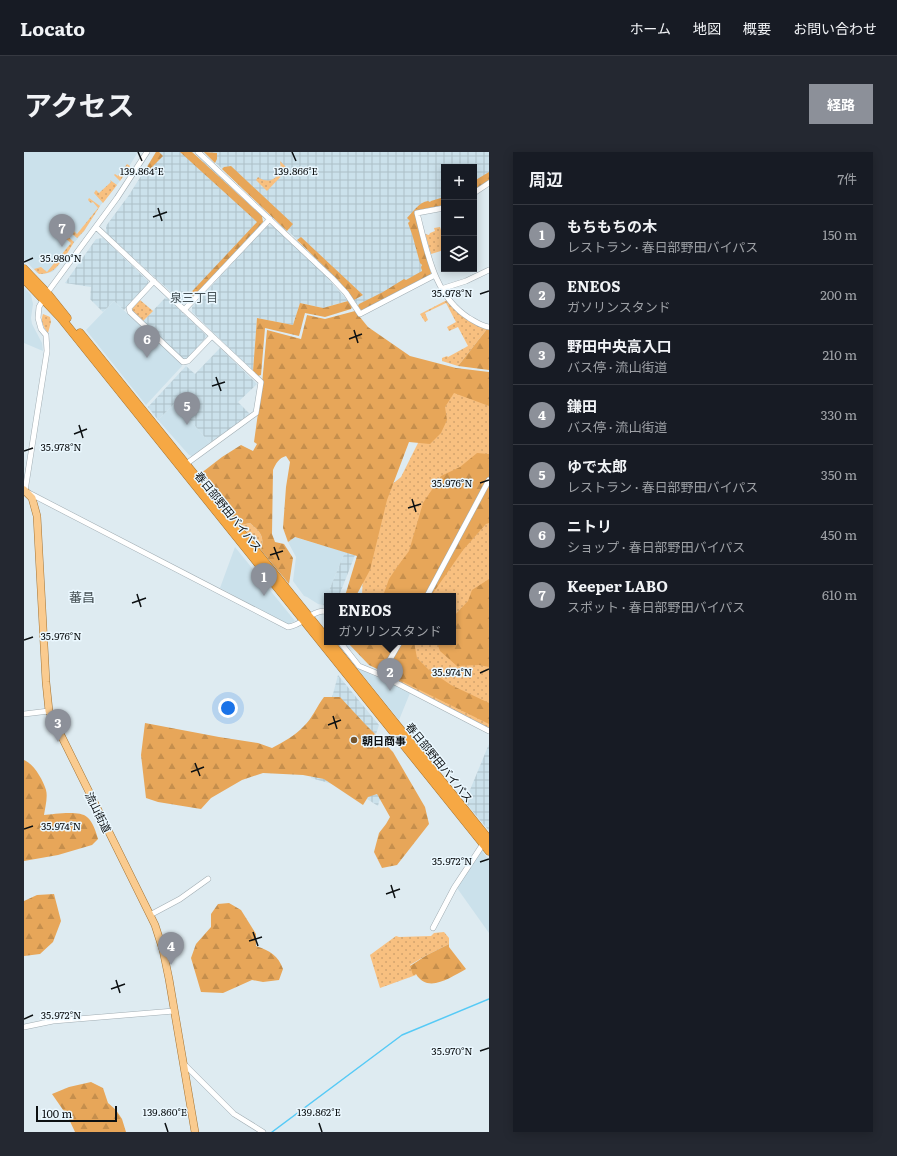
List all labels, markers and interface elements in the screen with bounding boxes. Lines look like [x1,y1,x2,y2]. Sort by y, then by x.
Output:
text: Locato [20,14,85,42]
text: ホーム [629,18,671,38]
text: 地図 [693,18,721,38]
text: 概要 [743,18,771,38]
text: お問い合わせ [793,18,877,38]
text: アクセス [24,83,135,125]
button: 経路 [809,84,873,124]
text: 139.864°E [120,163,164,178]
text: 139.866°E [274,163,318,178]
map controls [441,164,477,272]
button: + [441,164,477,200]
text: 周辺 [529,166,563,191]
text: 7件 [837,169,857,188]
button: − [441,200,477,236]
pin: 7 [49,214,75,247]
text: もちもちの木 [567,214,657,237]
text: 1 [539,225,545,244]
text: 150 m [822,225,857,244]
button: layers [441,236,477,272]
text: レストラン · 春日部野田バイパス [567,237,758,256]
text: 35.980°N [40,250,82,265]
text: ENEOS [567,274,620,297]
text: 35.978°N [431,285,473,300]
text: 2 [539,285,545,304]
text: 200 m [820,285,857,304]
district label: 泉三丁目 [170,288,218,306]
text: ガソリンスタンド [567,297,671,316]
pin: 6 [134,325,160,358]
text: 野田中央高入口 [567,334,672,357]
text: 3 [538,345,546,364]
text: 210 m [822,345,857,364]
text: バス停 · 流山街道 [567,357,668,376]
pin: 5 [174,392,200,425]
text: 鎌田 [567,394,597,417]
text: 4 [538,405,546,424]
text: 330 m [821,405,857,424]
text: バス停 · 流山街道 [567,417,668,436]
text: 35.978°N [40,439,82,454]
text: ゆで太郎 [567,454,627,477]
text: 5 [538,465,546,484]
text: 350 m [821,465,857,484]
street label: 春日部野田バイパス [192,468,266,554]
text: 35.976°N [432,475,473,490]
text: レストラン · 春日部野田バイパス [567,477,758,496]
text: ニトリ [567,514,612,537]
text: 6 [538,525,546,544]
text: 450 m [821,525,857,544]
text: ショップ · 春日部野田バイパス [567,537,745,556]
pin: 1 [251,563,277,596]
text: Keeper LABO [567,574,668,597]
text: 7 [538,585,546,604]
text: 610 m [822,585,857,604]
district label: 蕃昌 [69,587,95,606]
popup [324,593,456,645]
text: スポット · 春日部野田バイパス [567,597,745,616]
text: ENEOS [338,598,392,621]
text: ガソリンスタンド [338,621,442,640]
text: 35.976°N [41,628,82,643]
pin: 2 [377,658,403,691]
text: 35.974°N [432,664,472,679]
your location [218,698,238,718]
pin: 3 [45,709,71,742]
street label: 春日部野田バイパス [403,719,477,805]
place label: 朝日商事 [362,732,406,748]
marker: 朝日商事 [349,735,359,745]
street label: 流山街道 [82,789,116,835]
text: 35.974°N [41,818,81,833]
text: 35.972°N [432,853,472,868]
pin: 4 [158,932,184,965]
text: 35.972°N [41,1007,81,1022]
text: 35.970°N [431,1043,473,1058]
scale bar [36,1104,117,1123]
text: 139.860°E [143,1104,187,1119]
text: 139.862°E [297,1104,341,1119]
text: 100 m [42,1105,72,1121]

